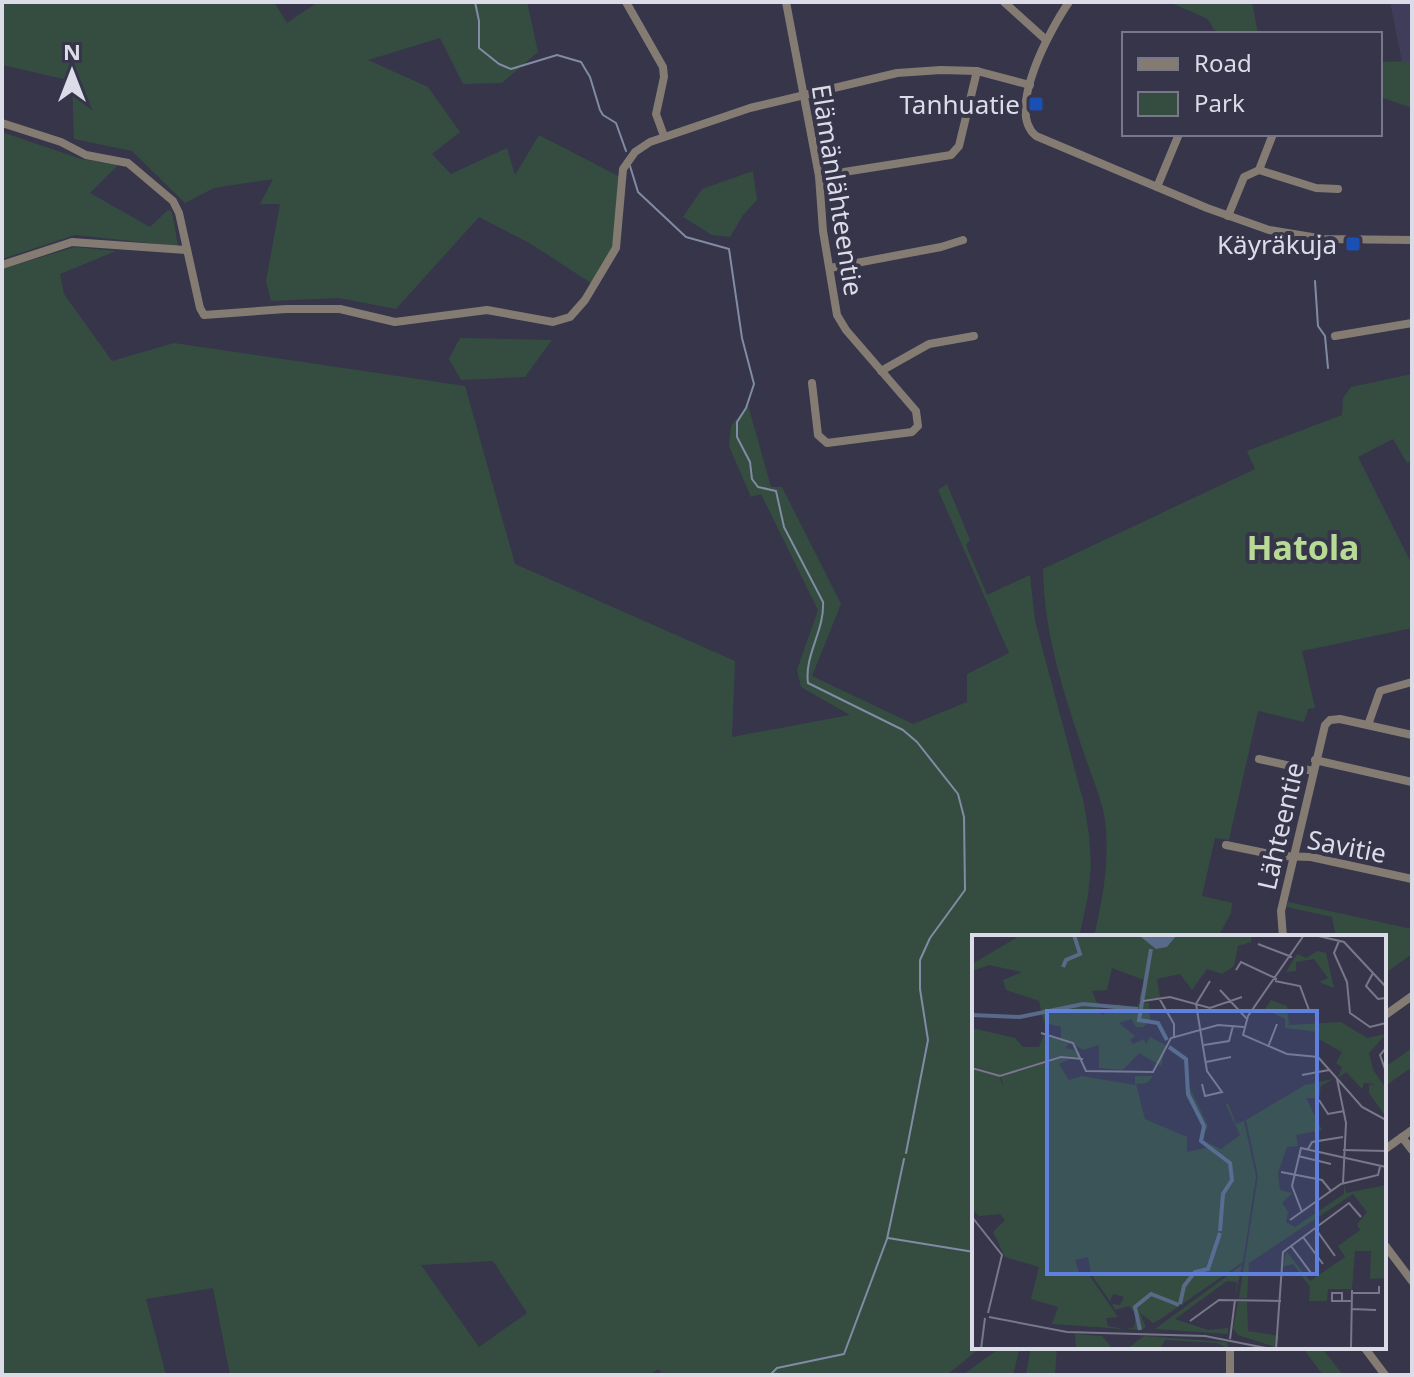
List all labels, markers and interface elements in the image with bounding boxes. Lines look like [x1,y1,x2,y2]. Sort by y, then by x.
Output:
north arrow [32,32,112,112]
legend [1122,32,1382,136]
text: N [63,36,81,66]
text: Road [1194,46,1252,79]
street label: Elämänlähteentie [804,82,872,298]
place label: Tanhuatie [899,86,1020,122]
text: Park [1194,86,1245,119]
marker: Tanhuatie [1027,95,1045,113]
place label: Käyräkuja [1217,226,1337,262]
marker: Käyräkuja [1344,235,1362,253]
district label: Hatola [1247,524,1359,570]
street label: Lähteentie [1248,759,1312,893]
street label: Savitie [1305,821,1389,871]
inset map [972,935,1386,1349]

